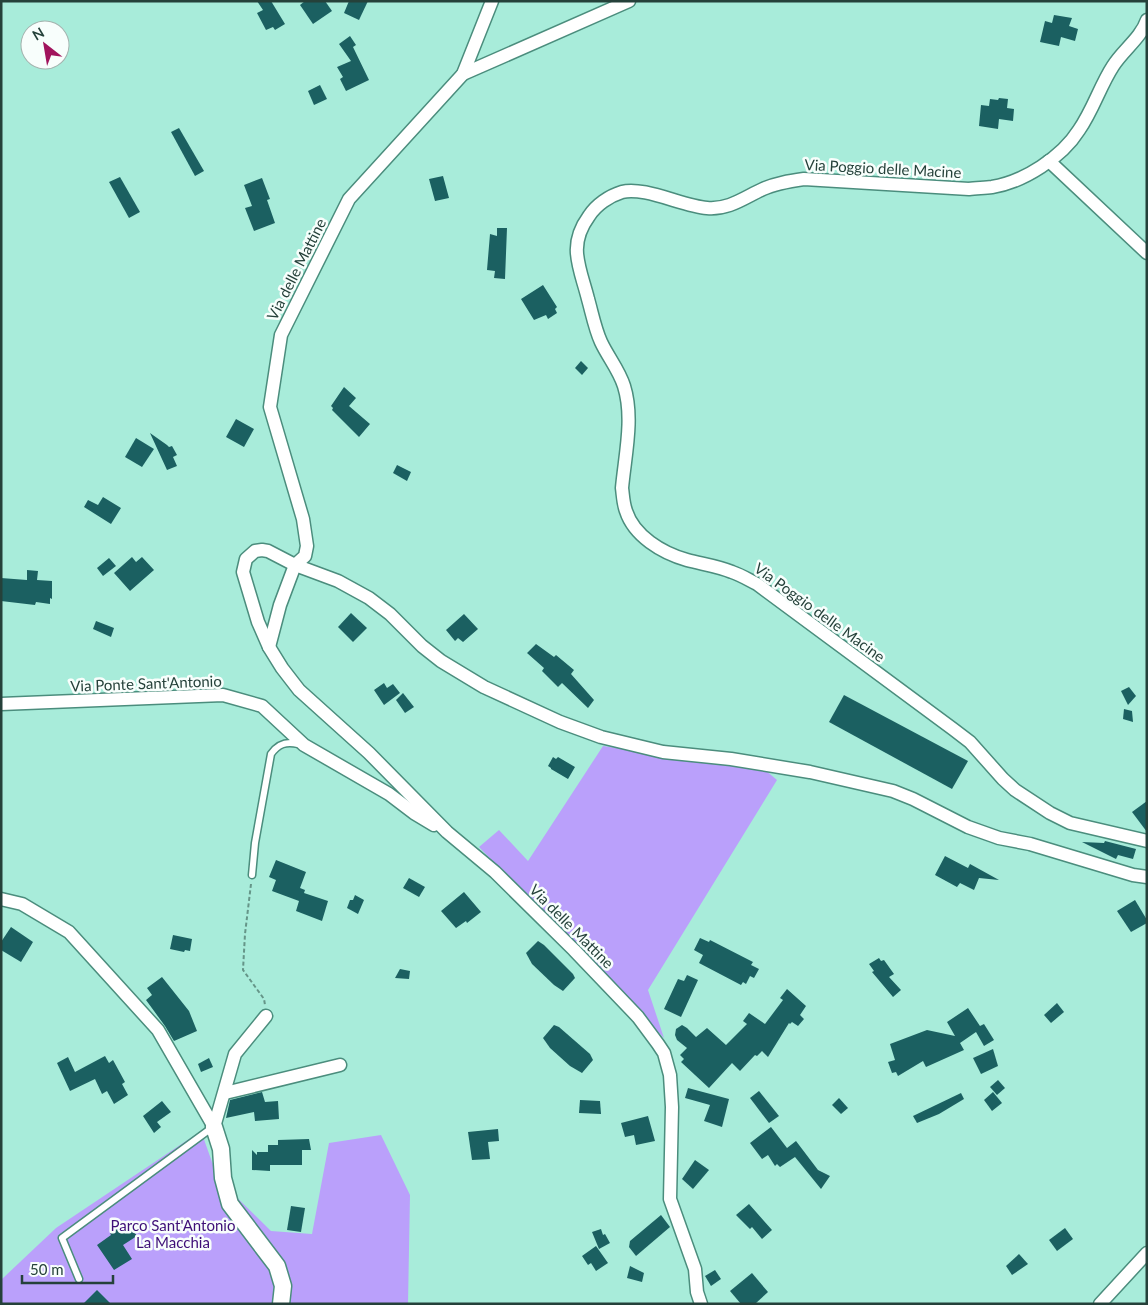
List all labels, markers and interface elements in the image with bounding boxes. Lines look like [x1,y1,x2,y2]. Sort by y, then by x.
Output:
north arrow [20,20,70,70]
text: N [29,23,47,43]
street label: Via Poggio delle Macine [804,155,962,181]
street label: Via delle Mattine [263,215,329,323]
street label: Via Poggio delle Macine [751,559,889,665]
street label: Via Ponte Sant'Antonio [70,671,222,695]
street label: Via delle Mattine [526,880,618,972]
park label: Parco Sant'Antonio La Macchia [111,1216,235,1251]
scale bar [22,1252,114,1284]
text: 50 m [30,1260,64,1278]

